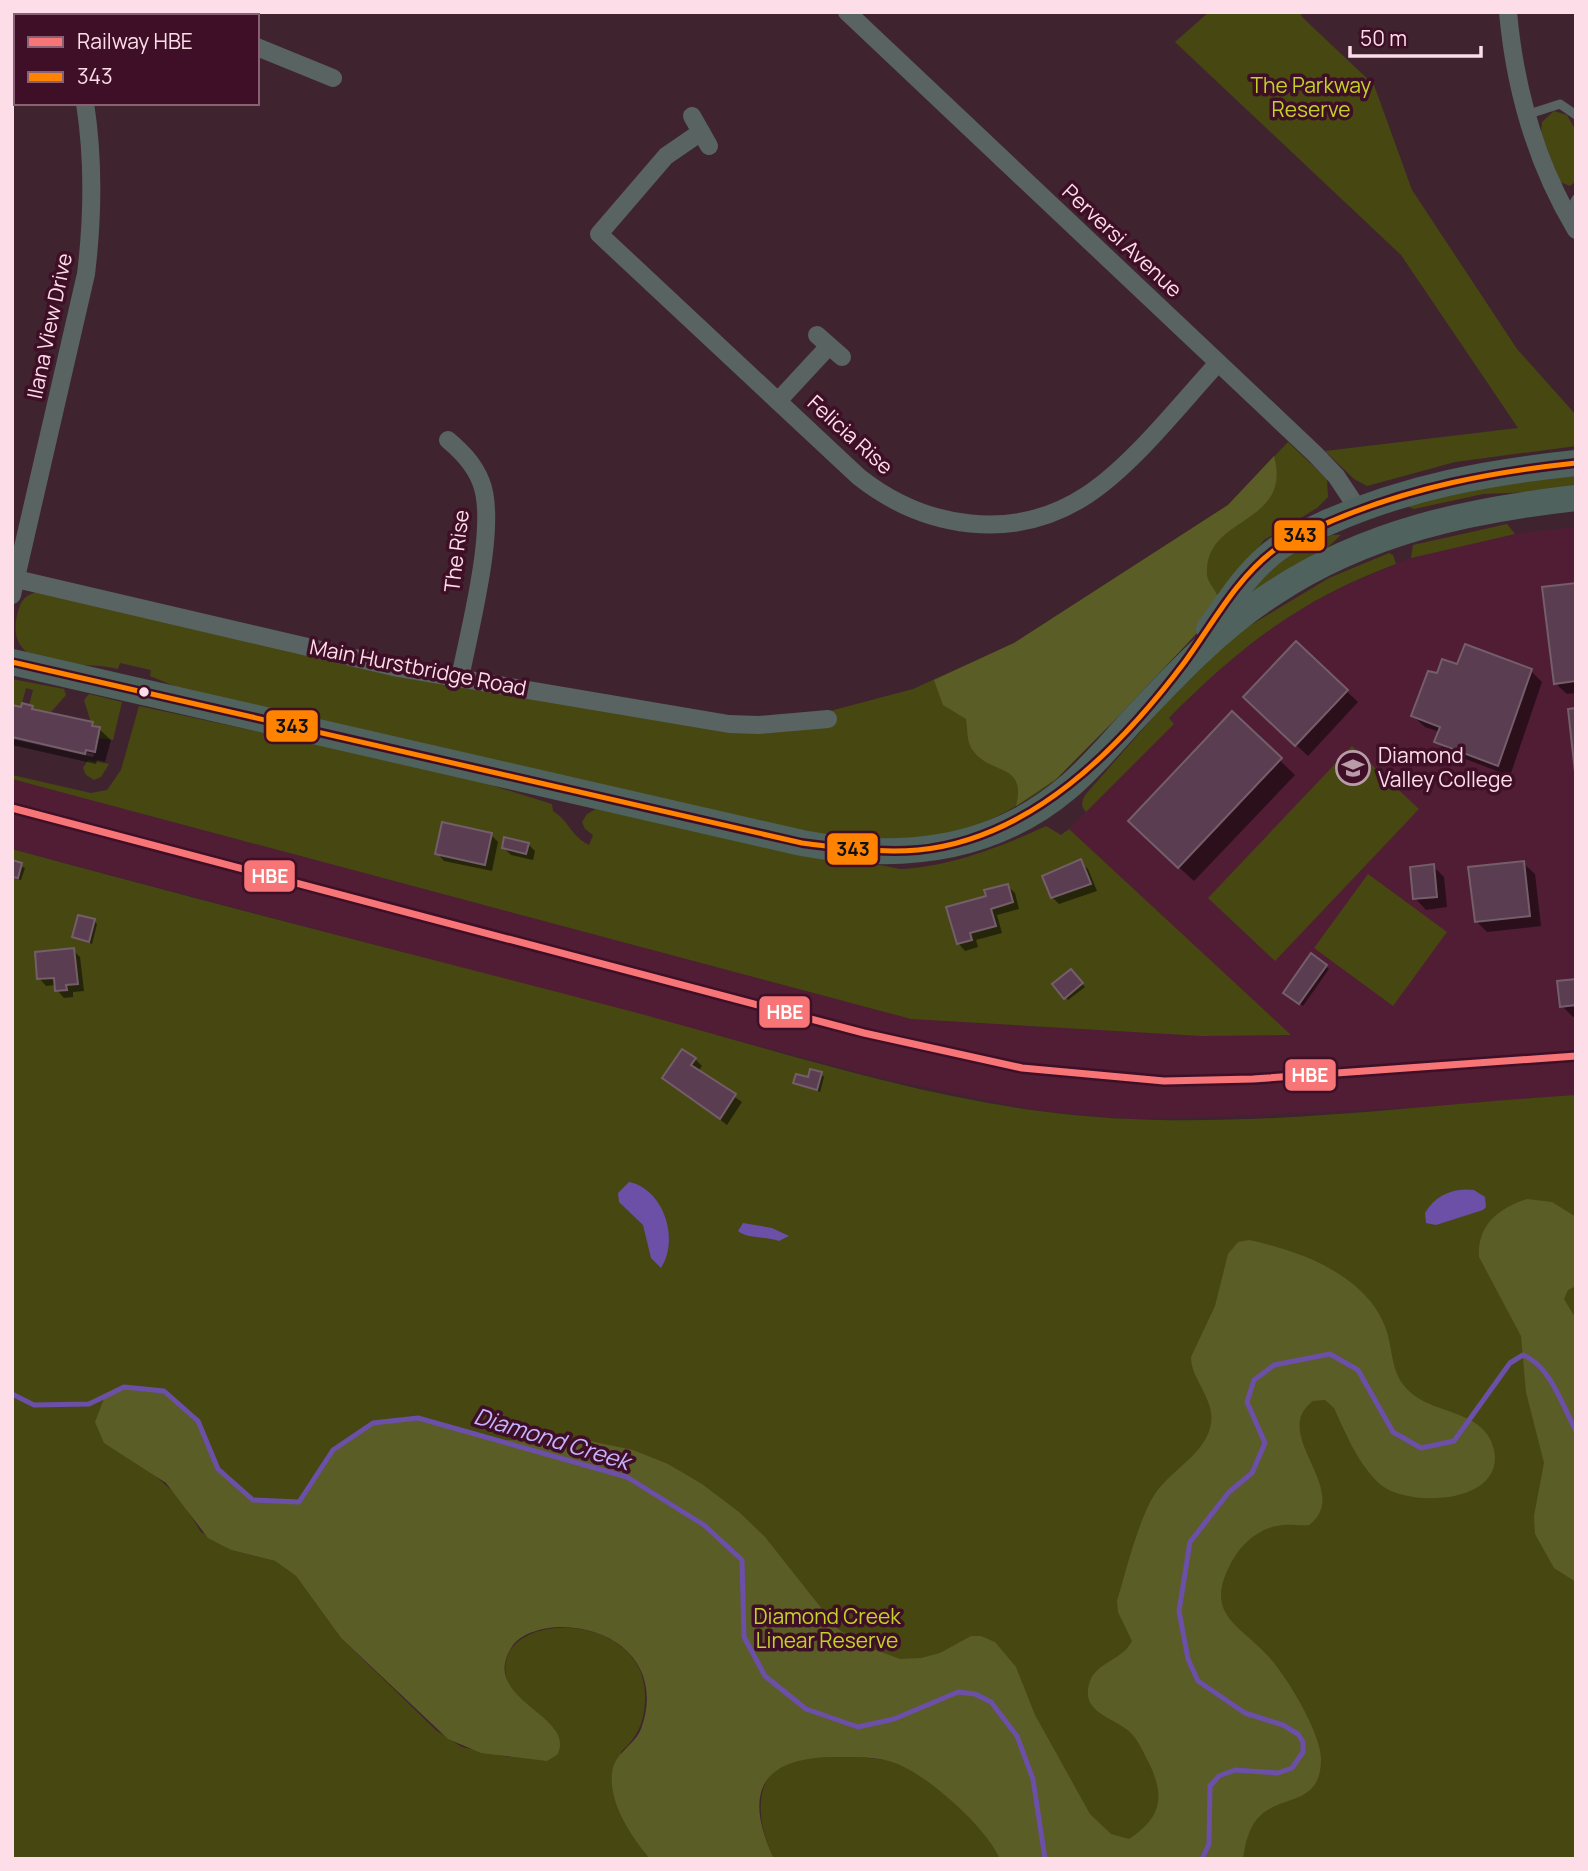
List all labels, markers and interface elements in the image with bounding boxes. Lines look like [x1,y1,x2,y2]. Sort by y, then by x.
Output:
legend [14,14,259,105]
scale bar [1350,14,1481,58]
text: 50 m [1360,24,1407,52]
text: Railway HBE [77,27,193,55]
text: 343 [77,62,113,90]
park label: The Parkway Reserve [1251,71,1371,123]
street label: Perversi Avenue [1057,177,1189,303]
street label: Ilana View Drive [20,250,78,401]
street label: Felicia Rise [802,388,899,480]
street label: The Rise [437,508,475,594]
line badge: 343 [1273,519,1326,552]
text: 343 [1283,522,1317,548]
street label: Main Hurstbridge Road [307,632,529,702]
unlabelled marker [137,685,151,699]
line badge: 343 [265,709,319,743]
text: 343 [275,713,309,739]
place label: Diamond Valley College [1378,741,1513,793]
school or university icon: Diamond Valley College [1334,749,1372,787]
line badge: 343 [826,832,879,866]
text: 343 [836,836,870,862]
line badge: HBE [243,859,296,893]
text: HBE [252,863,288,889]
line badge: HBE [758,995,811,1029]
text: HBE [767,999,803,1025]
line badge: HBE [1284,1058,1337,1092]
text: HBE [1292,1062,1328,1088]
water label: Diamond Creek [471,1399,638,1478]
park label: Diamond Creek Linear Reserve [753,1602,901,1654]

